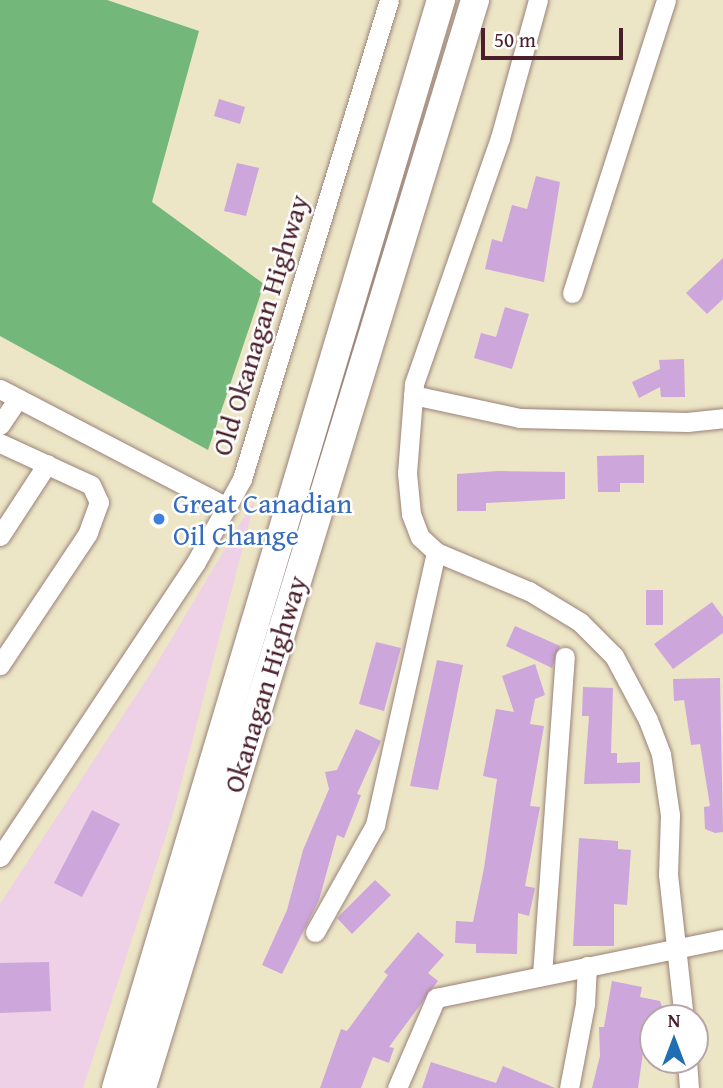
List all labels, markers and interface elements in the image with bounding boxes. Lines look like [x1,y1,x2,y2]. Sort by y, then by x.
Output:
scale bar [485,14,627,58]
text: 50 m [494,24,536,55]
street label: Old Okanagan Highway [204,190,316,460]
place label: Great Canadian Oil Change [173,486,352,552]
marker: Great Canadian Oil Change [151,511,167,527]
street label: Okanagan Highway [216,571,314,797]
north arrow [639,1004,709,1074]
text: N [668,1006,680,1034]

